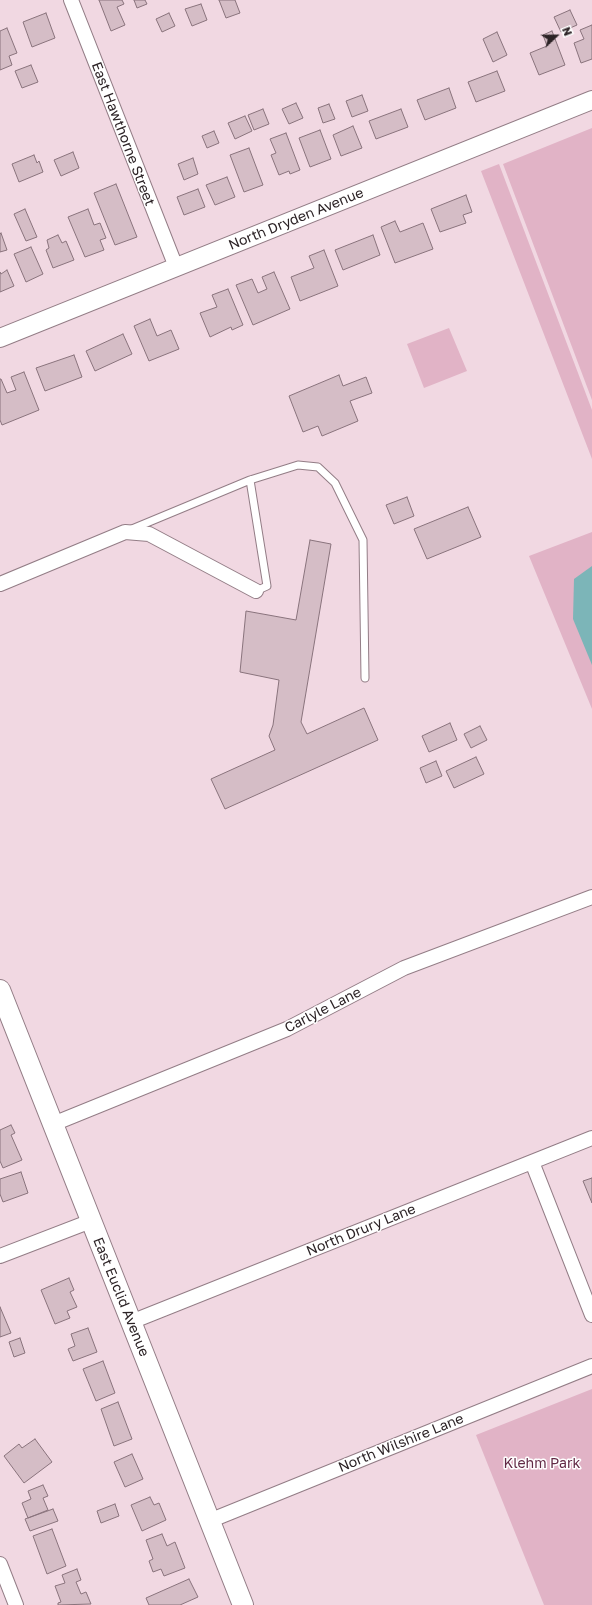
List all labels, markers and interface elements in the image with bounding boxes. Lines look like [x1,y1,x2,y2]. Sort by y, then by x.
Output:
north arrow [536,16,576,56]
text: N [560,25,575,38]
street label: East Hawthorne Street [88,60,158,208]
street label: North Dryden Avenue [226,184,366,254]
street label: Carlyle Lane [282,984,364,1036]
street label: North Drury Lane [304,1200,418,1260]
street label: East Euclid Avenue [89,1235,153,1359]
street label: North Wilshire Lane [336,1410,466,1476]
park label: Klehm Park [504,1456,580,1472]

